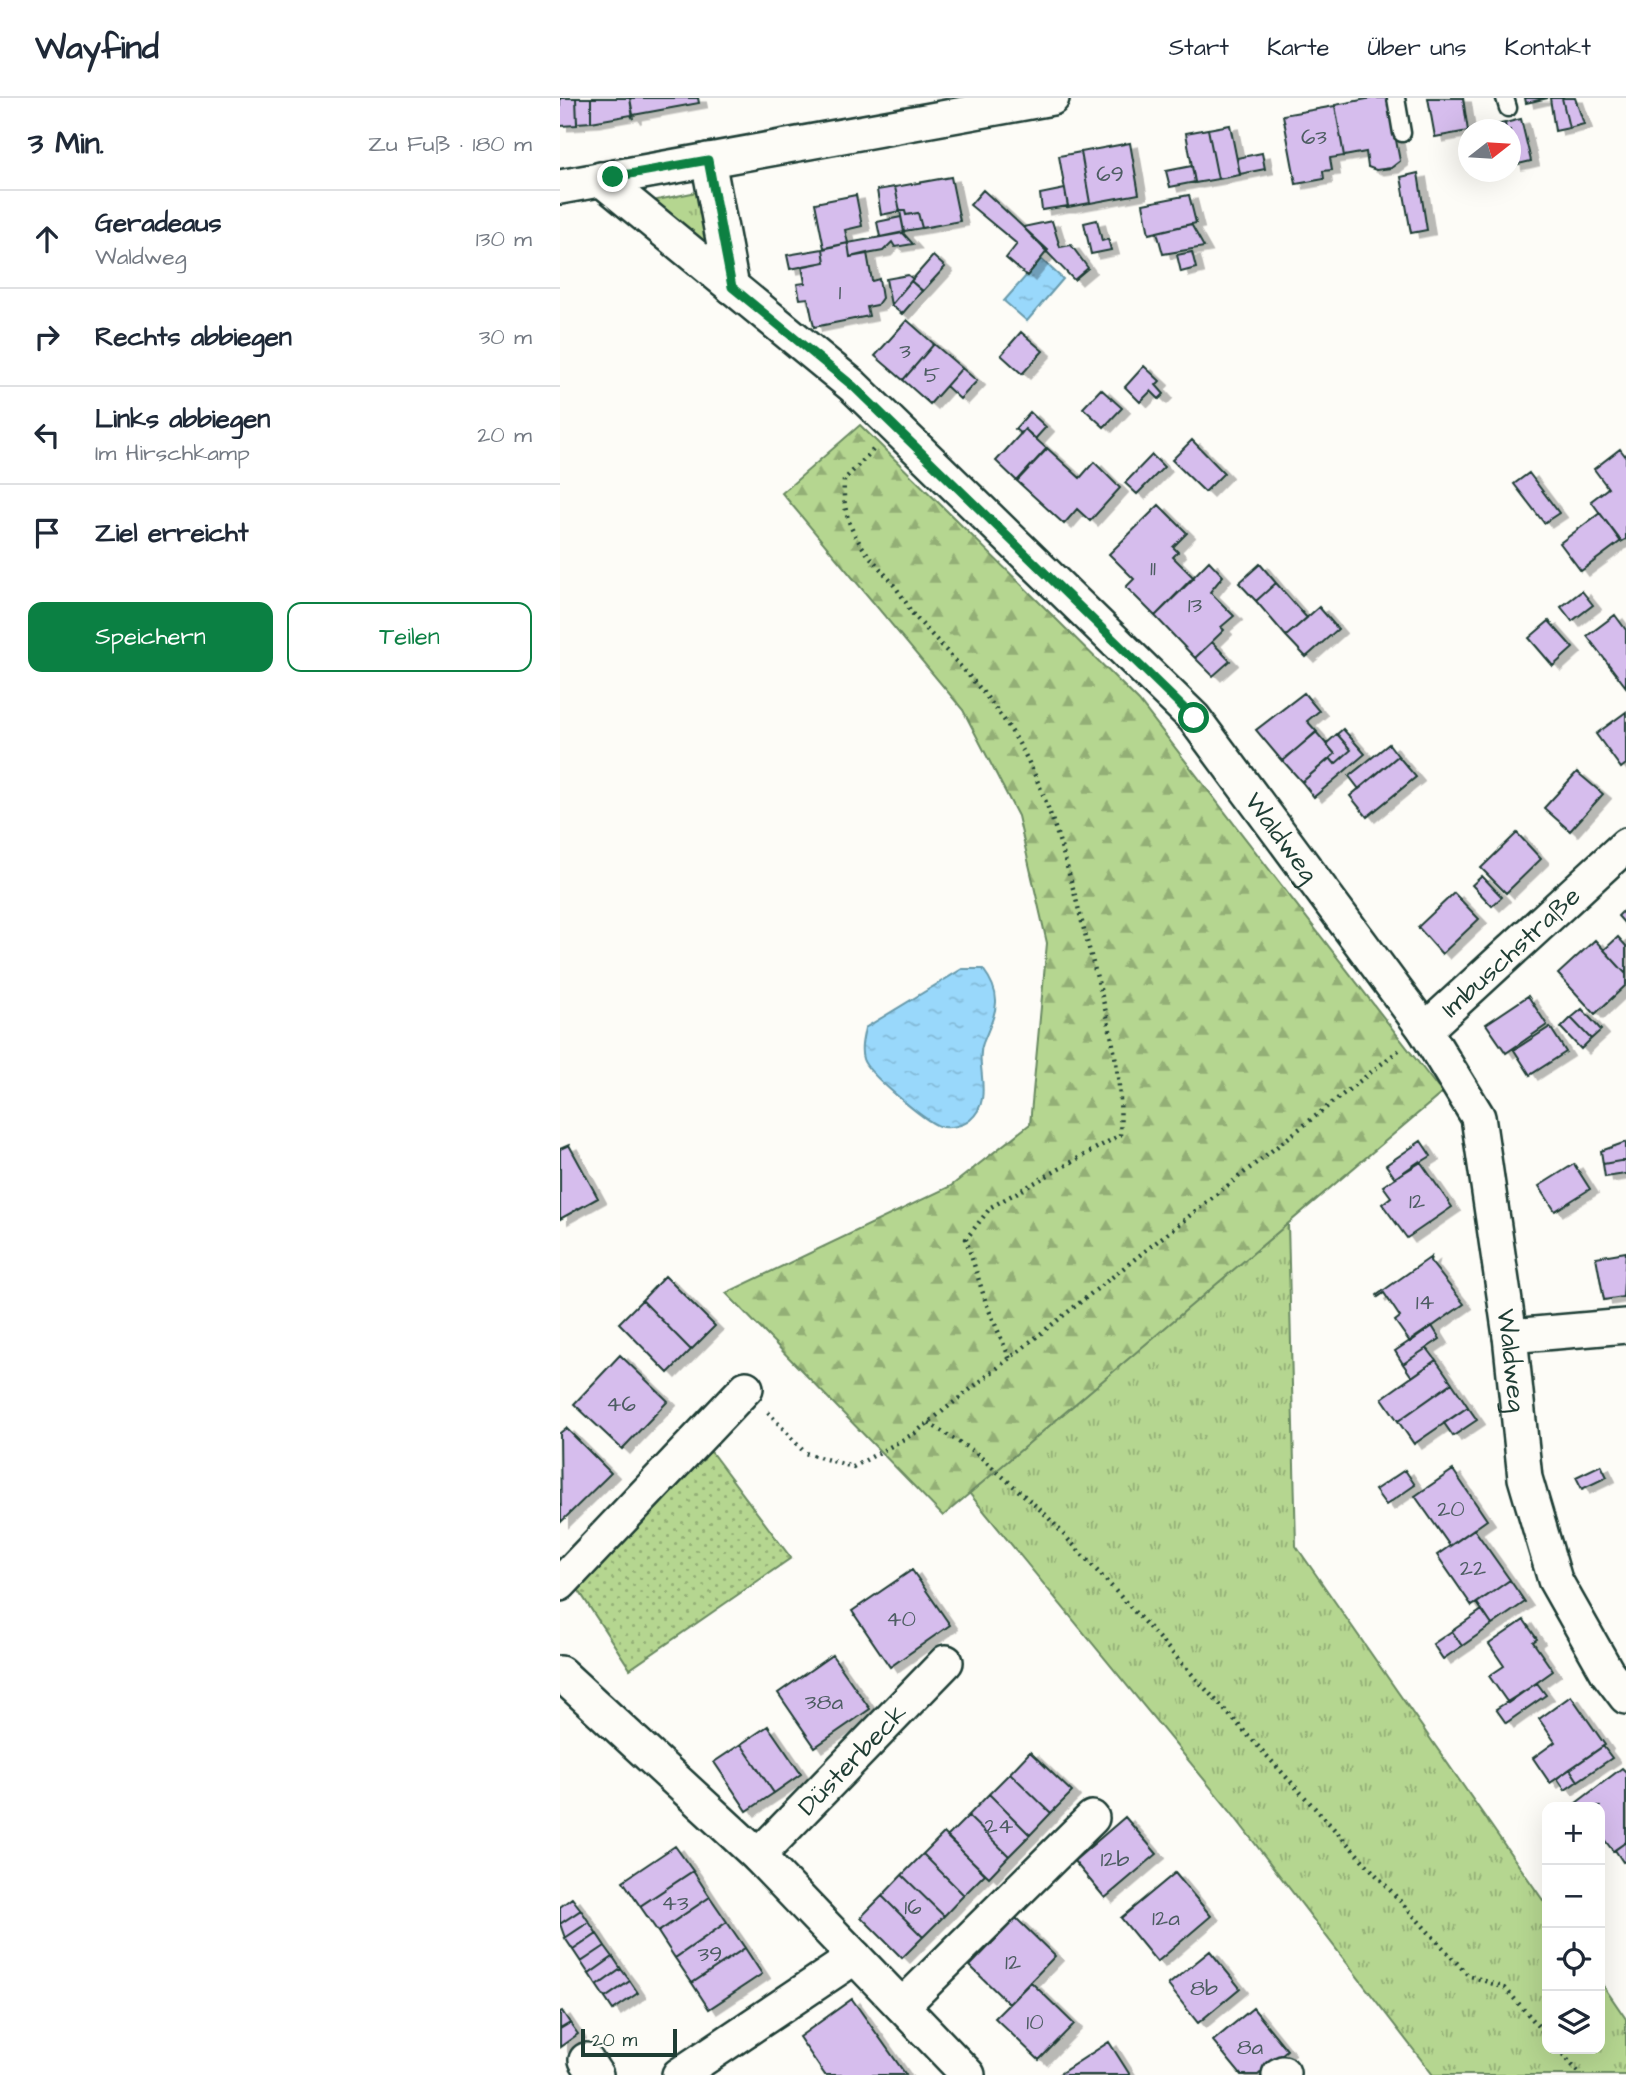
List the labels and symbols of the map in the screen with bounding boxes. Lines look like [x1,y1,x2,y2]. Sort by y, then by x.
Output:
north arrow [1458,119,1521,182]
house number: 63 [1301,121,1327,153]
house number: 69 [1096,158,1124,190]
route end [597,161,628,192]
house number: 1 [839,276,842,308]
house number: 3 [899,335,911,367]
house number: 5 [924,359,940,391]
house number: 11 [1150,552,1156,584]
house number: 13 [1188,589,1203,621]
route start [1178,702,1209,733]
street label: Waldweg [1236,785,1327,891]
street label: Imbuschstraße [1433,879,1589,1026]
house number: 12 [1409,1185,1425,1217]
house number: 14 [1416,1286,1435,1318]
street label: Waldweg [1487,1307,1535,1414]
house number: 46 [606,1388,636,1420]
house number: 20 [1437,1493,1465,1525]
house number: 22 [1460,1552,1486,1584]
house number: 40 [886,1603,916,1635]
house number: 38a [805,1686,843,1718]
street label: Düsterbeck [790,1696,915,1824]
house number: 24 [985,1810,1014,1842]
house number: 12b [1100,1843,1130,1875]
house number: 43 [661,1887,689,1919]
house number: 16 [904,1891,922,1923]
house number: 12a [1152,1902,1180,1934]
house number: 39 [698,1938,722,1970]
house number: 12 [1005,1946,1021,1978]
house number: 8b [1190,1972,1218,2004]
house number: 10 [1026,2006,1044,2038]
scale bar [581,2026,677,2058]
house number: 8a [1237,2031,1264,2063]

